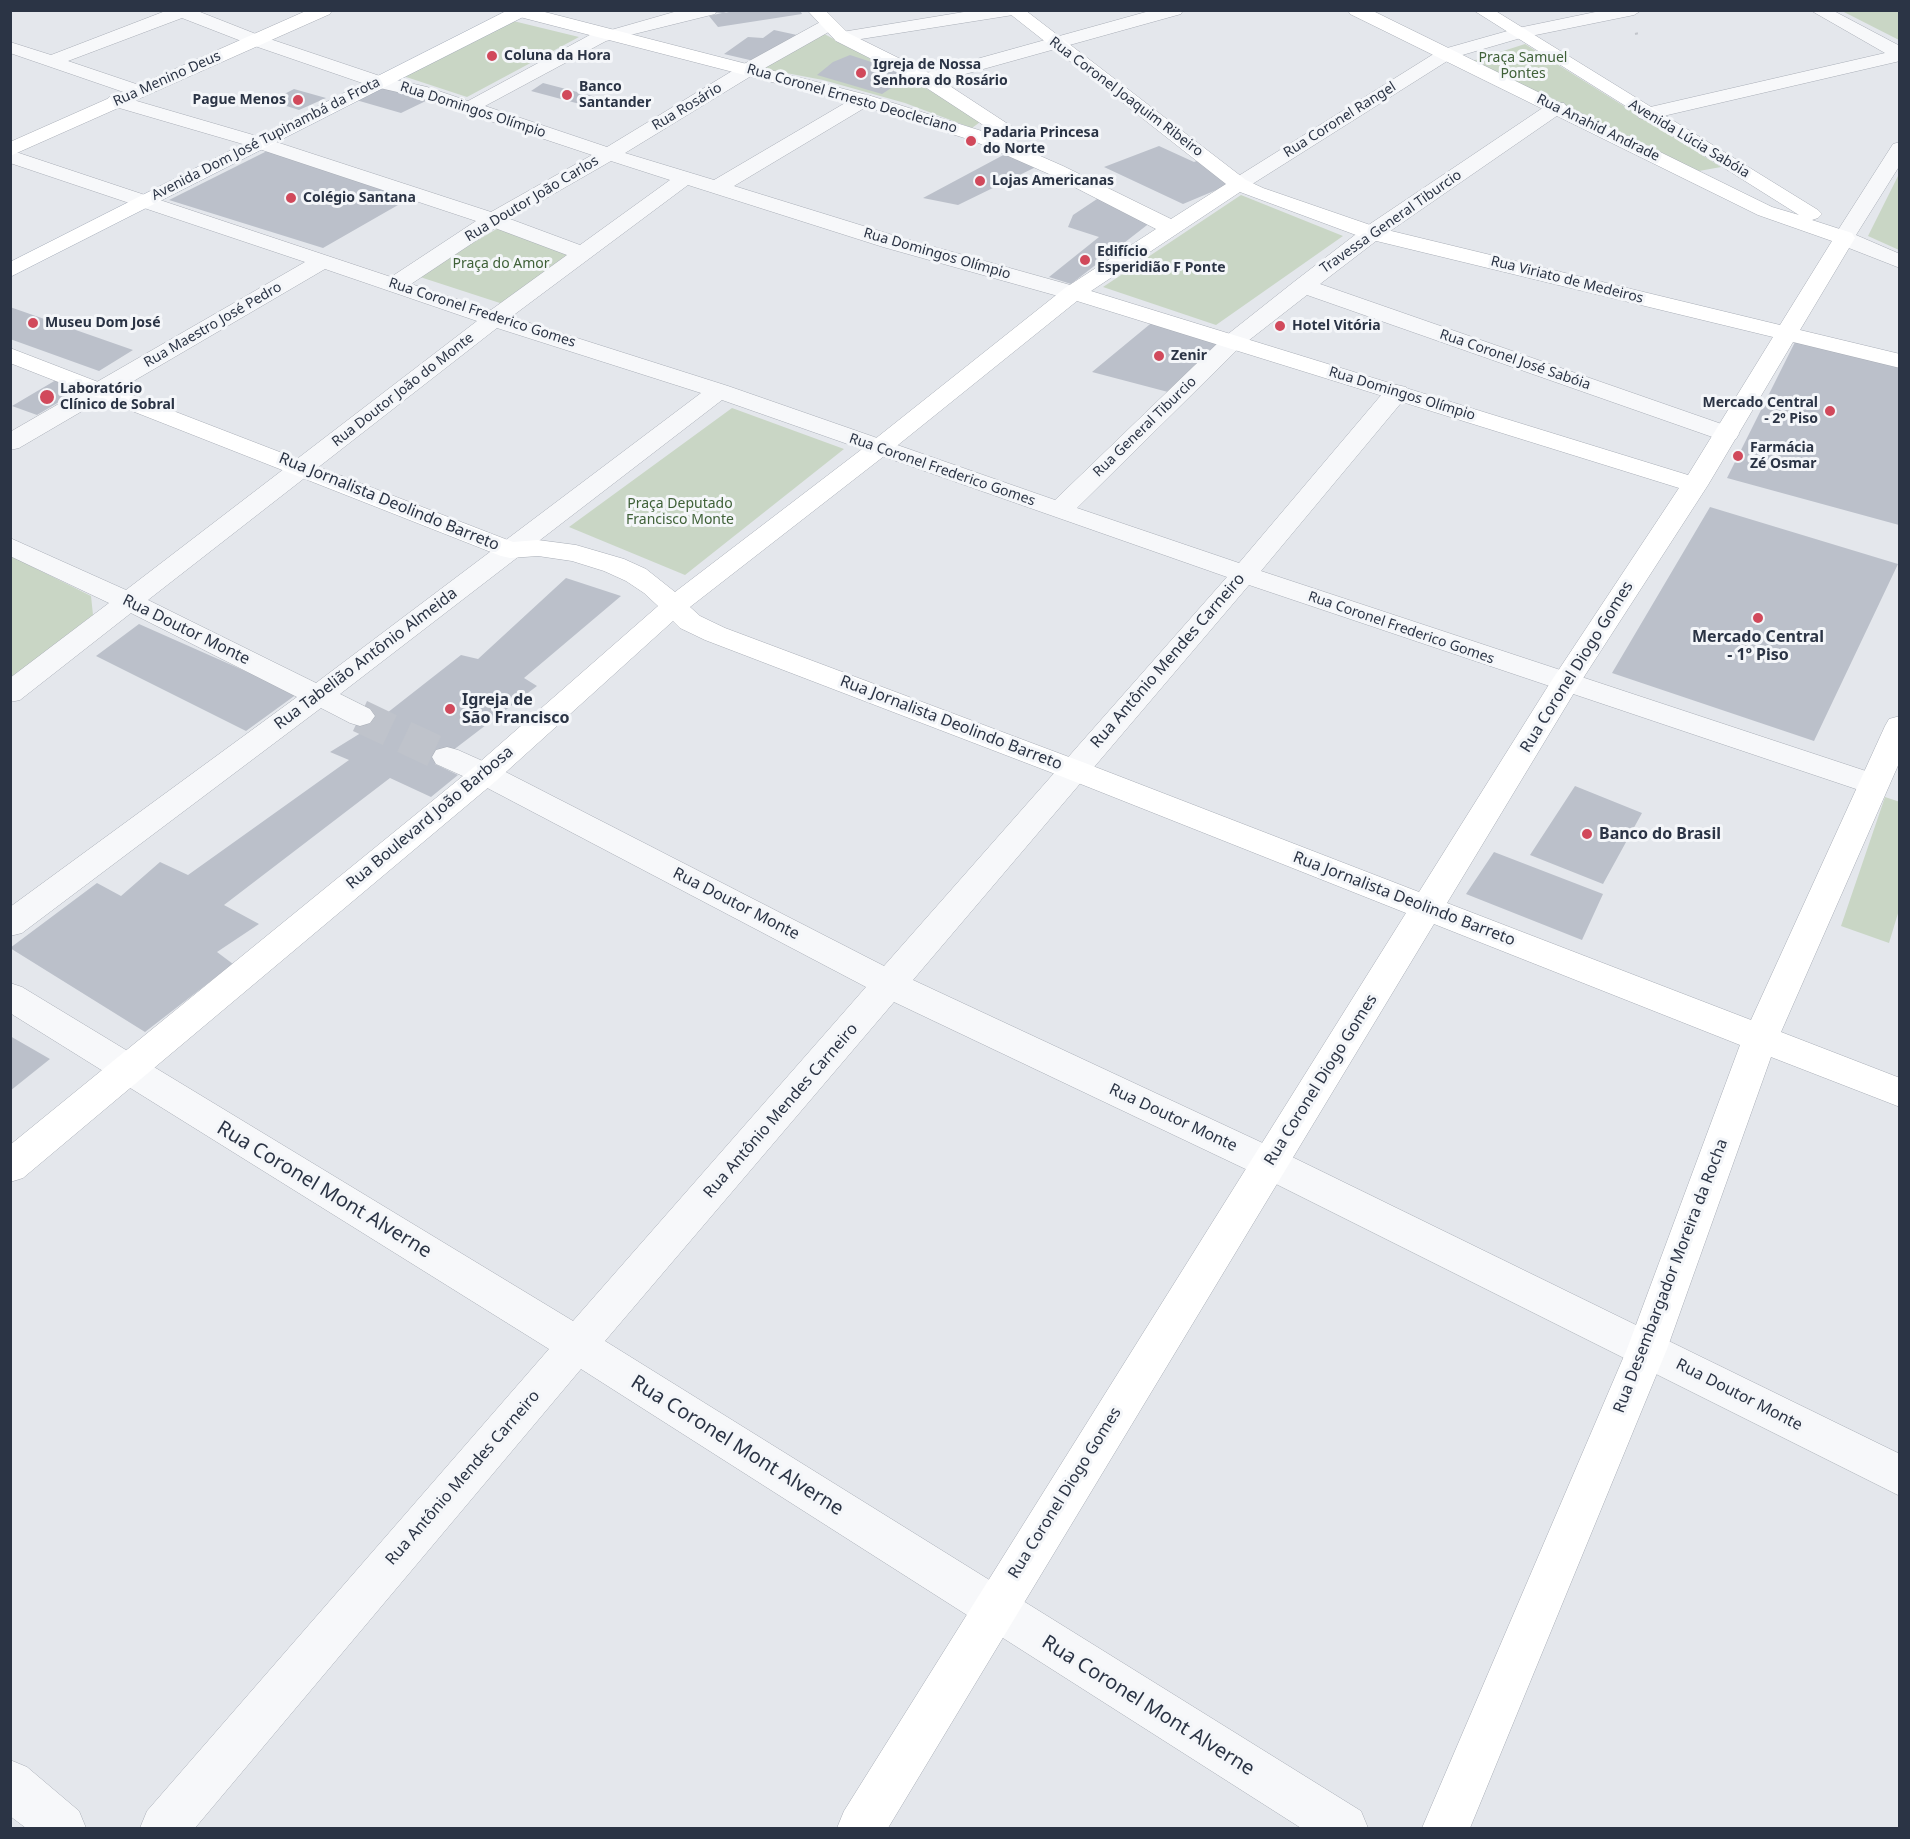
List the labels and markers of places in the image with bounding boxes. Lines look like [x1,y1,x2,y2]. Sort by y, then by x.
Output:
place label: Coluna da Hora [504,48,611,64]
marker: Coluna da Hora [485,49,499,63]
place label: Igreja de Nossa Senhora do Rosário [873,57,1008,90]
marker: Igreja de Nossa Senhora do Rosário [854,66,868,80]
place label: Banco Santander [579,79,651,112]
marker: Banco Santander [560,88,574,102]
place label: Pague Menos [193,92,286,108]
marker: Pague Menos [291,93,305,107]
place label: Padaria Princesa do Norte [983,125,1099,158]
marker: Padaria Princesa do Norte [964,134,978,148]
place label: Lojas Americanas [992,173,1114,189]
marker: Lojas Americanas [973,174,987,188]
place label: Colégio Santana [303,190,416,206]
marker: Colégio Santana [284,191,298,205]
place label: Edifício Esperidião F Ponte [1097,244,1226,276]
marker: Edifício Esperidião F Ponte [1078,253,1092,267]
place label: Museu Dom José [45,315,160,331]
marker: Museu Dom José [26,316,40,330]
place label: Hotel Vitória [1292,318,1381,334]
marker: Hotel Vitória [1273,319,1287,333]
place label: Zenir [1171,348,1207,364]
marker: Zenir [1152,349,1166,363]
place label: Laboratório Clínico de Sobral [60,381,175,413]
marker: Laboratório Clínico de Sobral [38,388,56,406]
place label: Mercado Central - 2º Piso [1703,395,1818,428]
marker: Mercado Central - 2º Piso [1823,404,1837,418]
place label: Farmácia Zé Osmar [1750,440,1816,472]
marker: Farmácia Zé Osmar [1731,449,1745,463]
marker: Mercado Central - 1º Piso [1751,611,1765,625]
place label: Mercado Central - 1º Piso [1692,627,1824,665]
place label: Igreja de São Francisco [462,690,569,728]
marker: Igreja de São Francisco [443,702,457,716]
place label: Banco do Brasil [1599,824,1721,844]
marker: Banco do Brasil [1580,827,1594,841]

